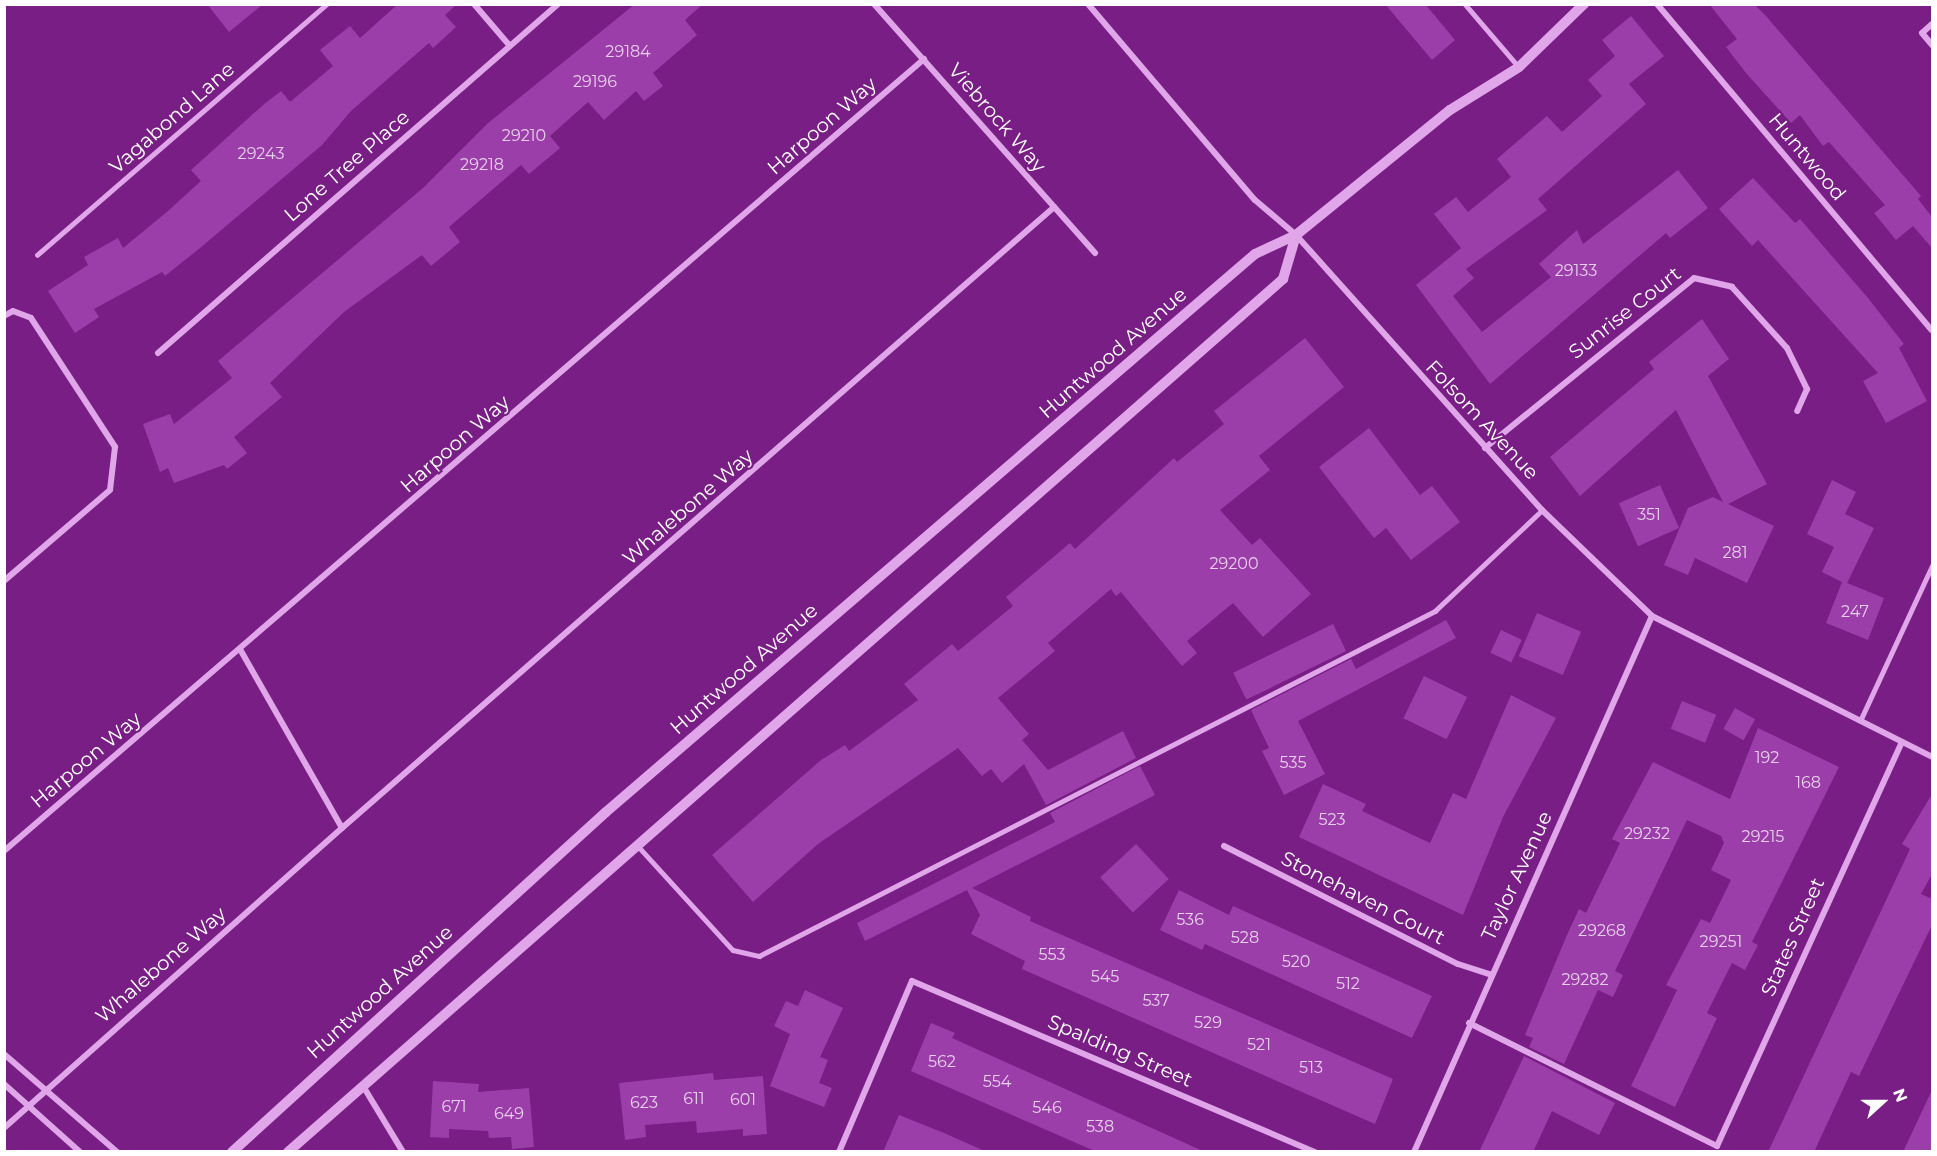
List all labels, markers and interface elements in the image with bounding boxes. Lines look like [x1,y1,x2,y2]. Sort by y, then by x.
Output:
house number: 29184 [605,42,651,62]
street label: Vagabond Lane [105,57,239,179]
street label: Viebrock Way [943,59,1051,177]
house number: 29196 [573,72,617,92]
street label: Harpoon Way [763,72,881,180]
street label: Lone Tree Place [279,105,415,227]
street label: Huntwood [1763,108,1851,206]
house number: 29210 [502,126,546,146]
house number: 29243 [238,144,284,164]
house number: 29218 [460,155,504,175]
house number: 29133 [1555,261,1597,281]
street label: Sunrise Court [1564,262,1686,364]
street label: Huntwood Avenue [1034,282,1192,424]
street label: Folsom Avenue [1421,355,1543,485]
street label: Harpoon Way [396,390,514,498]
street label: Whalebone Way [618,444,758,570]
house number: 351 [1637,505,1661,525]
house number: 281 [1722,543,1748,563]
house number: 29200 [1209,554,1259,574]
street label: Huntwood Avenue [665,598,823,740]
house number: 247 [1841,602,1869,622]
street label: Harpoon Way [26,707,146,813]
house number: 192 [1755,748,1779,768]
house number: 535 [1280,753,1306,773]
house number: 168 [1795,773,1821,793]
street label: Taylor Avenue [1477,808,1557,944]
house number: 523 [1318,810,1346,830]
house number: 29232 [1624,824,1670,844]
house number: 29215 [1742,827,1784,847]
street label: Stonehaven Court [1277,846,1449,950]
street label: States Street [1756,874,1830,1000]
street label: Whalebone Way [91,902,231,1028]
house number: 536 [1176,910,1204,930]
street label: Huntwood Avenue [302,920,458,1064]
house number: 29268 [1578,921,1626,941]
house number: 528 [1231,928,1259,948]
house number: 29251 [1700,932,1742,952]
house number: 553 [1039,945,1065,965]
house number: 520 [1282,952,1310,972]
house number: 545 [1091,967,1119,987]
house number: 29282 [1561,970,1609,990]
house number: 512 [1336,974,1360,994]
house number: 537 [1142,991,1170,1011]
street label: Spalding Street [1044,1010,1196,1092]
house number: 529 [1194,1013,1222,1033]
house number: 521 [1247,1035,1271,1055]
house number: 562 [928,1052,956,1072]
house number: 513 [1299,1058,1323,1078]
house number: 554 [983,1072,1011,1092]
north arrow [1853,1072,1913,1132]
text: N [1889,1086,1911,1105]
house number: 611 [683,1089,705,1109]
house number: 601 [730,1090,756,1110]
house number: 623 [630,1093,658,1113]
house number: 671 [442,1097,466,1117]
house number: 546 [1032,1098,1062,1118]
house number: 649 [494,1104,524,1124]
house number: 538 [1086,1117,1114,1137]

